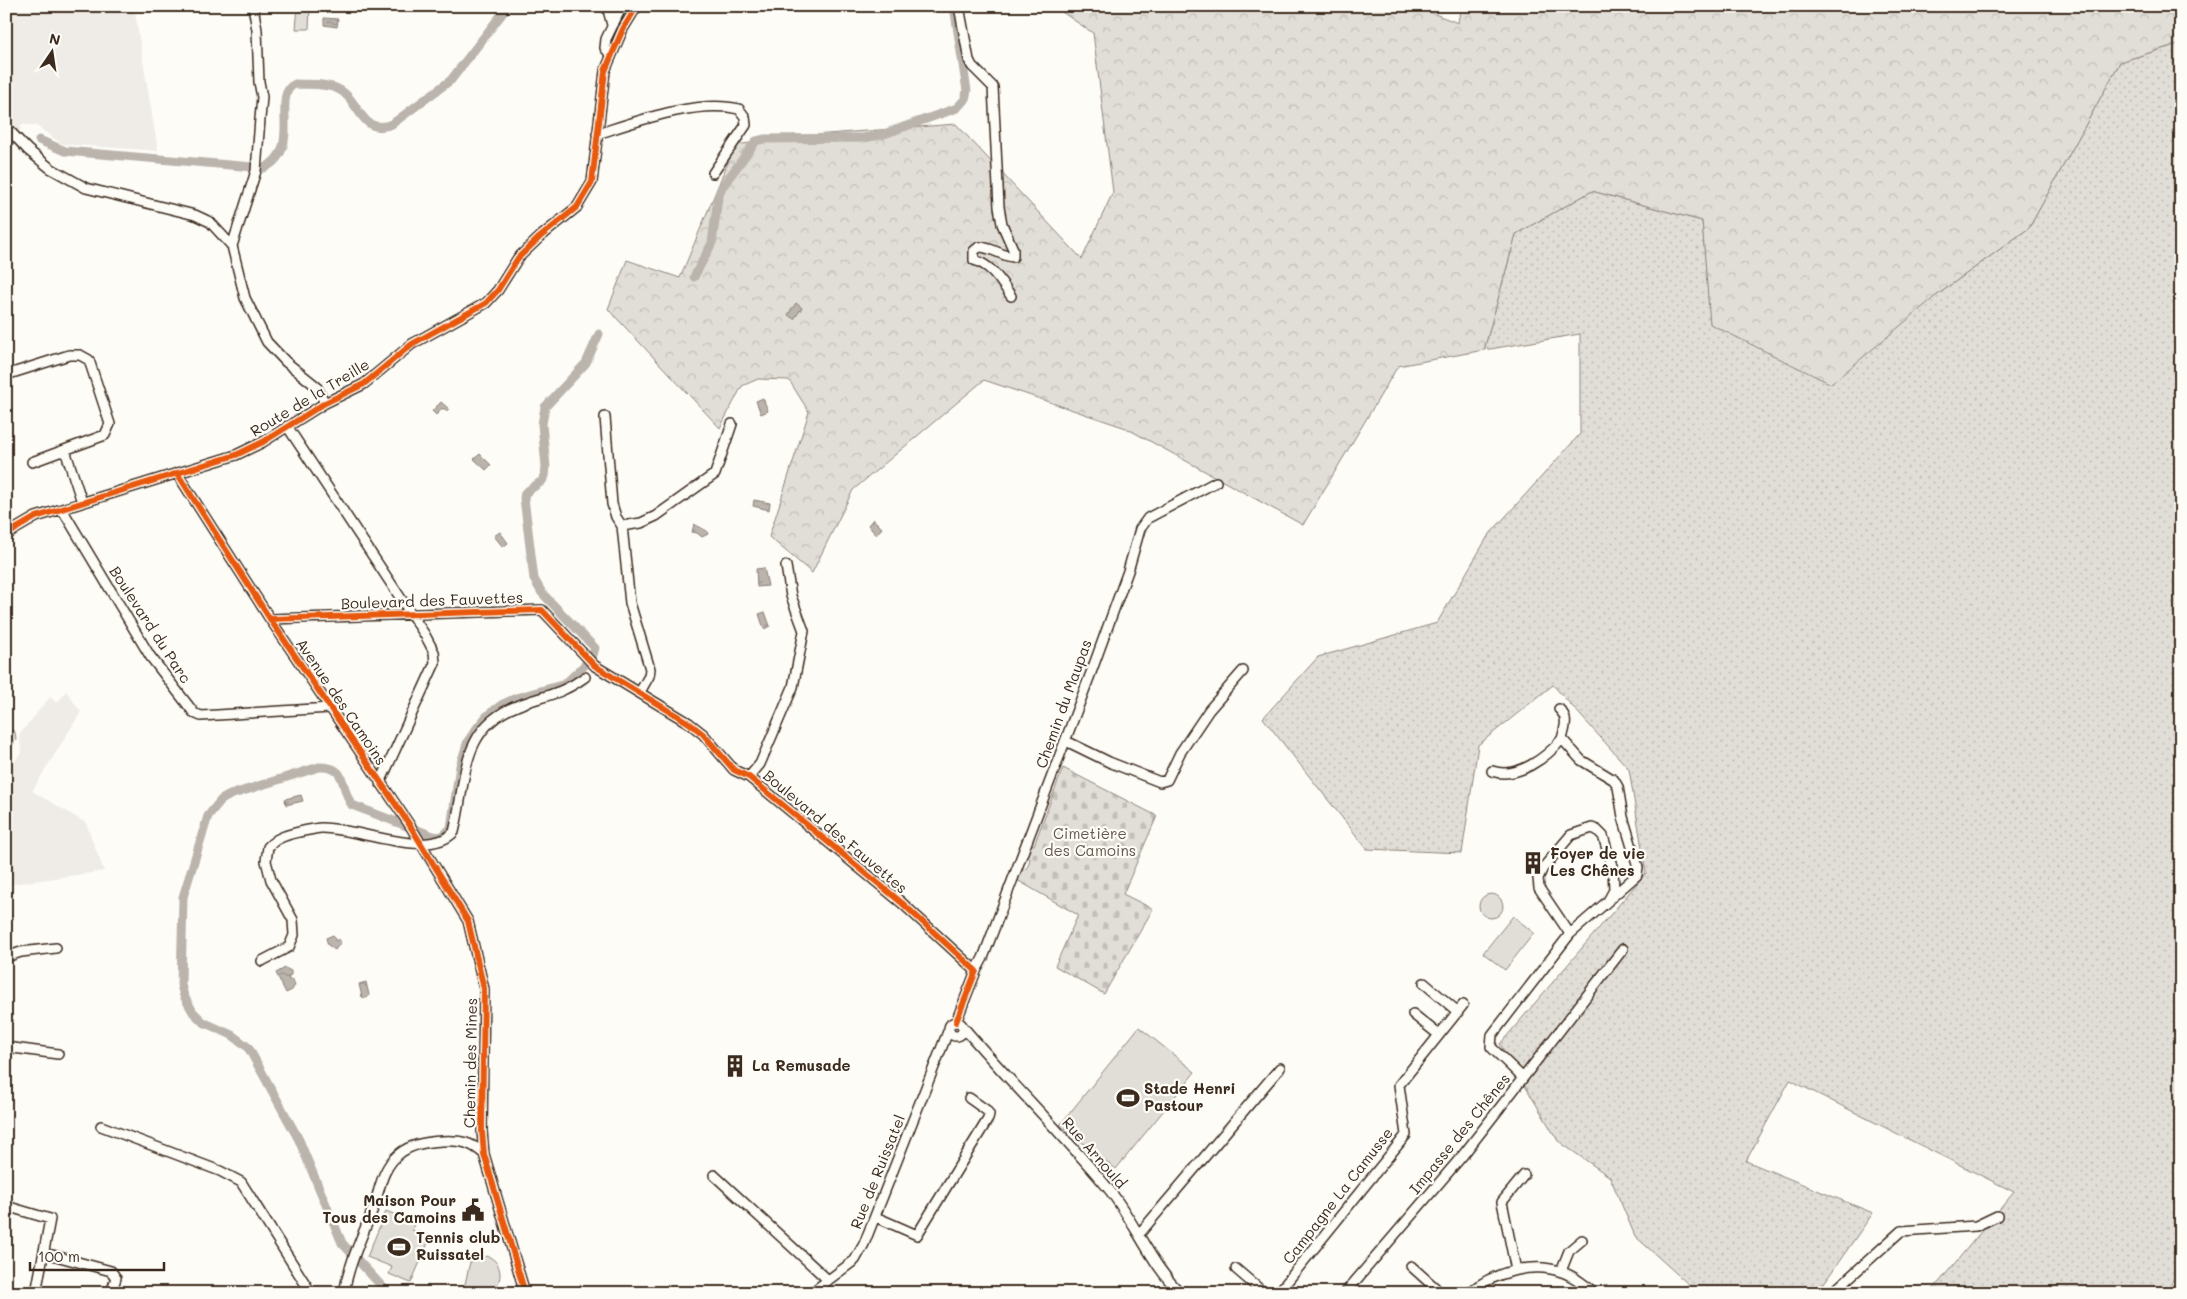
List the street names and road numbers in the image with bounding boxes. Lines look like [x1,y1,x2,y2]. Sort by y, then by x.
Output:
street label: Route de la Treille [246,354,373,441]
street label: Boulevard du Parc [105,562,196,687]
street label: Boulevard des Fauvettes [340,587,523,613]
street label: Avenue des Camoins [292,634,392,769]
street label: Chemin du Maupas [1030,636,1096,771]
street label: Boulevard des Fauvettes [759,765,912,898]
street label: Chemin des Mines [459,998,481,1128]
street label: Impasse des Chênes [1404,1069,1514,1198]
street label: Rue de Ruissatel [845,1112,909,1232]
street label: Rue Arnould [1058,1112,1131,1192]
street label: Campagne La Camusse [1278,1123,1397,1268]

